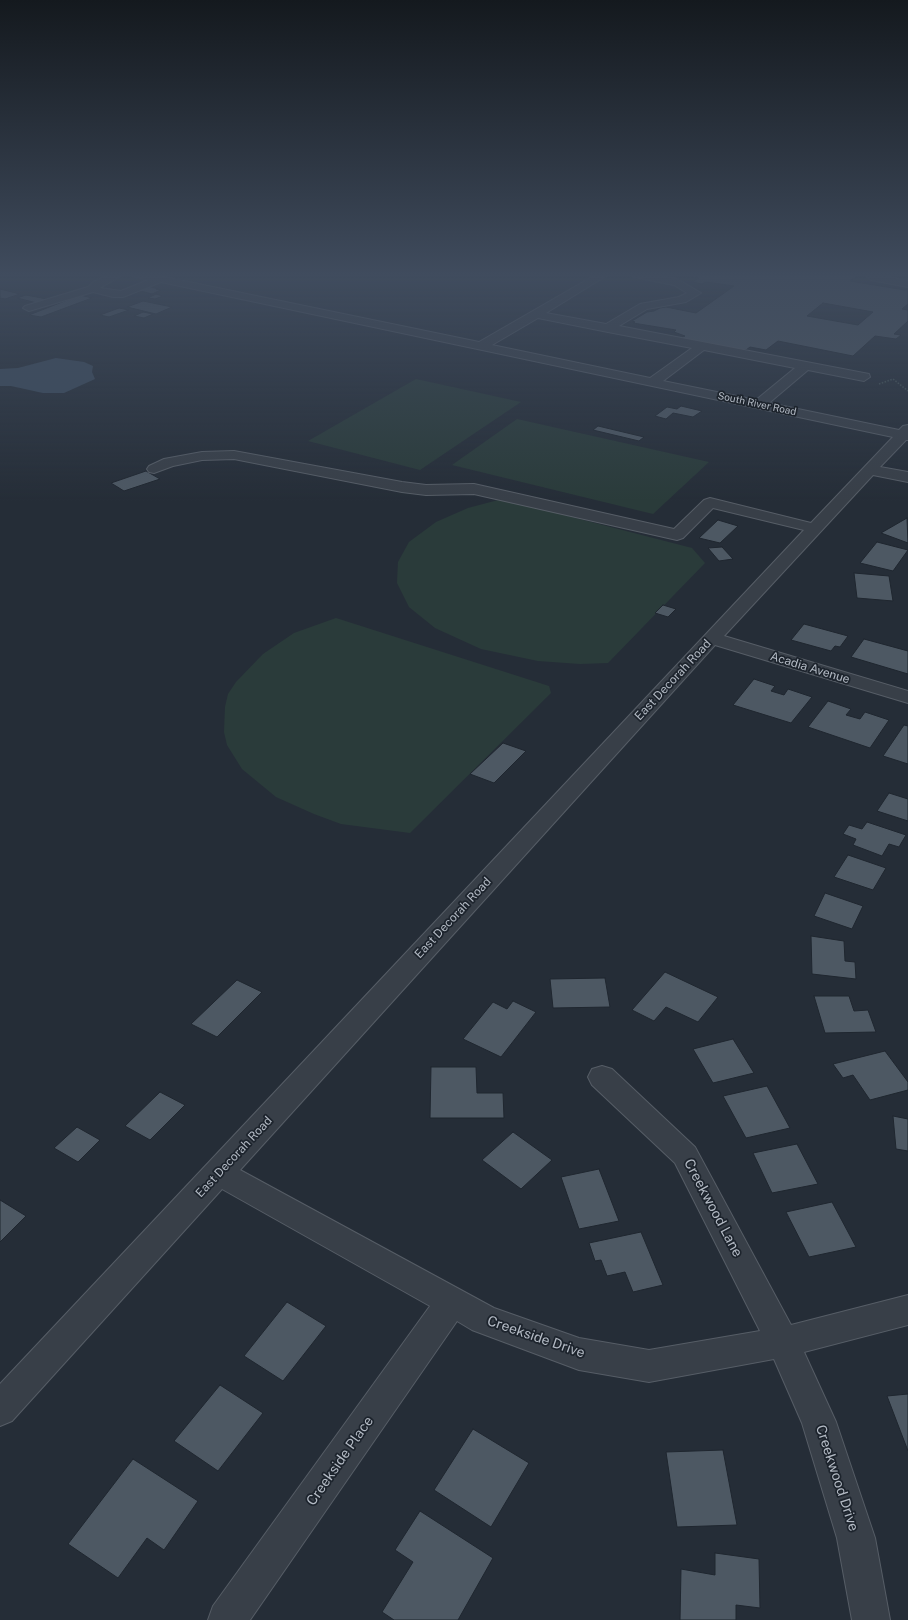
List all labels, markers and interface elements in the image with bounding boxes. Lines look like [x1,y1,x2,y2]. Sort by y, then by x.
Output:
street label: South River Road [717,390,797,418]
street label: East Decorah Road [632,637,714,723]
street label: Acadia Avenue [768,649,852,687]
street label: East Decorah Road [412,875,494,961]
street label: East Decorah Road [193,1114,275,1200]
street label: Creekwood Lane [680,1156,746,1260]
street label: Creekside Drive [485,1312,587,1362]
street label: Creekside Place [303,1413,377,1509]
street label: Creekwood Drive [812,1423,862,1533]

